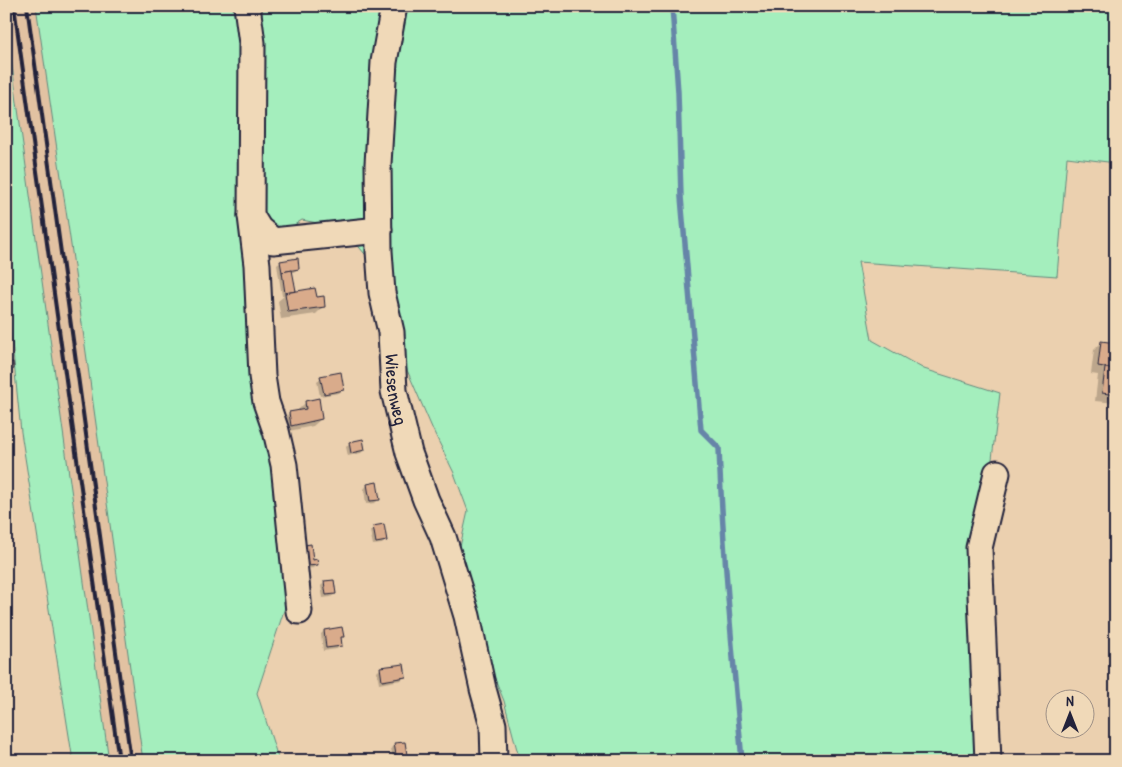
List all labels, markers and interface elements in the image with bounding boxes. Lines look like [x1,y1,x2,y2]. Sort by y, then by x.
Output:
street label: Wiesenweg [379,353,415,428]
north arrow [1044,690,1094,740]
text: N [1066,691,1074,710]

